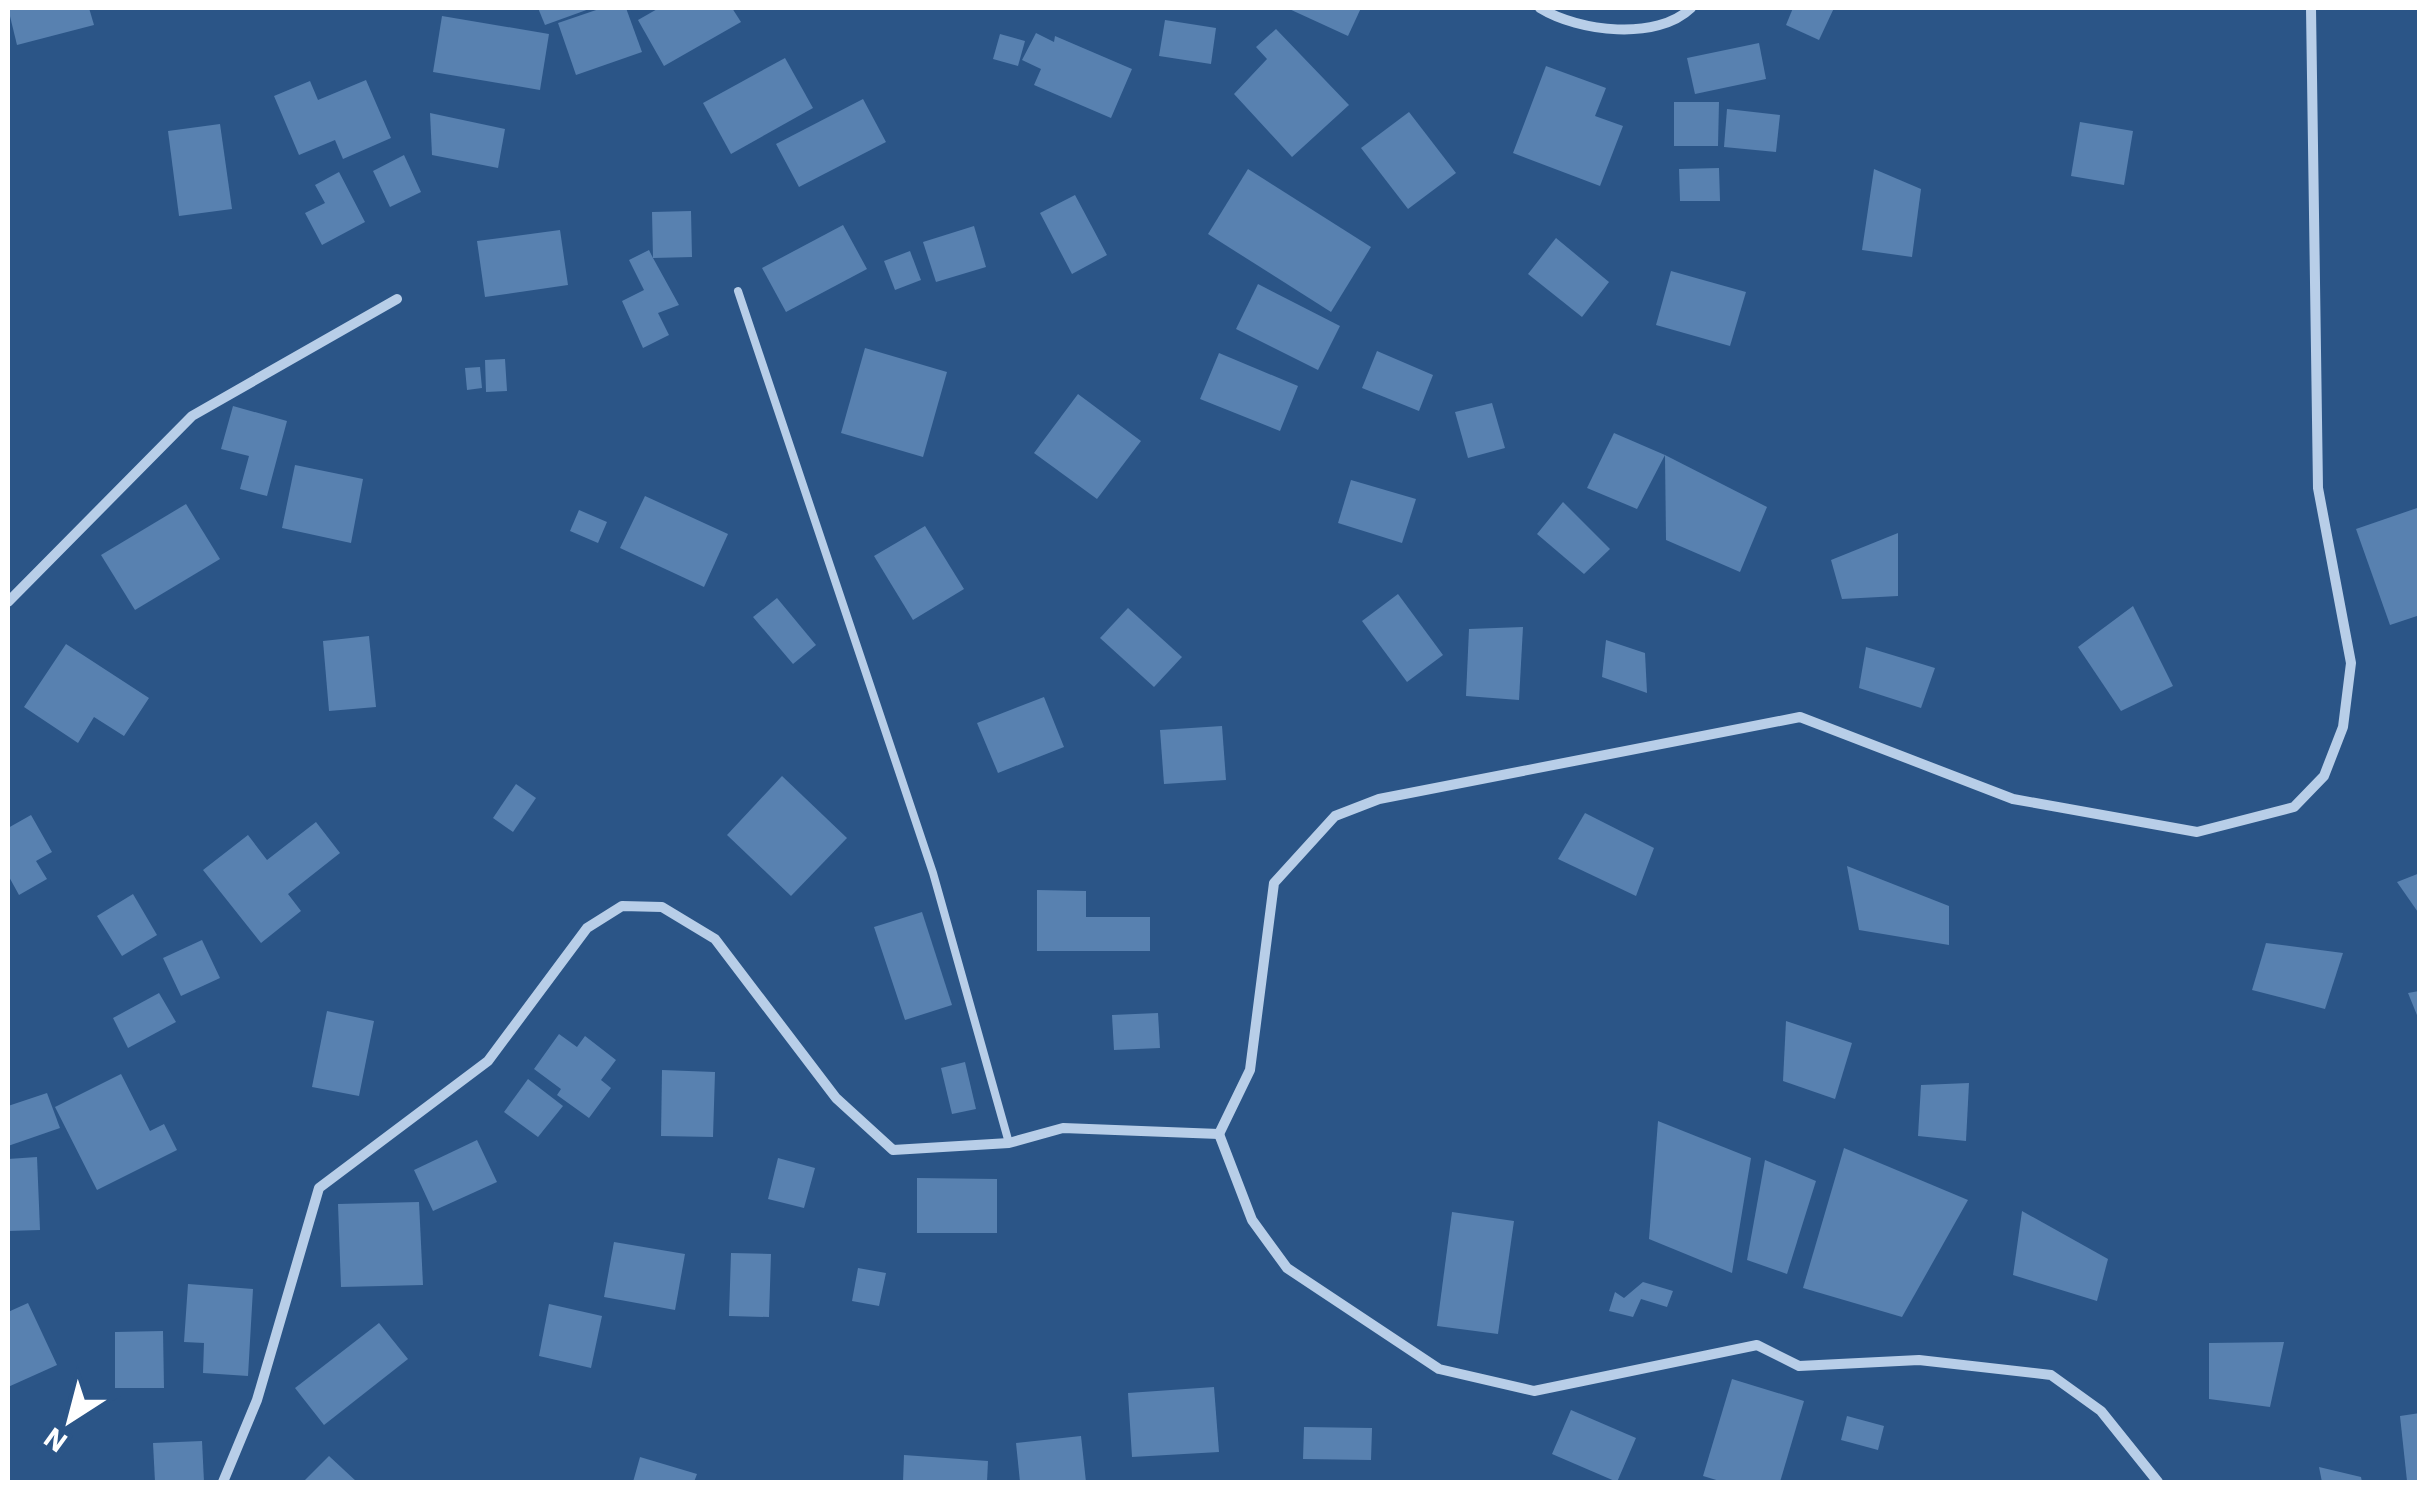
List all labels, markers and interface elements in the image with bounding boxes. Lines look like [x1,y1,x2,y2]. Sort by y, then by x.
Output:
north arrow [20,1370,120,1470]
text: N [36,1420,74,1462]

